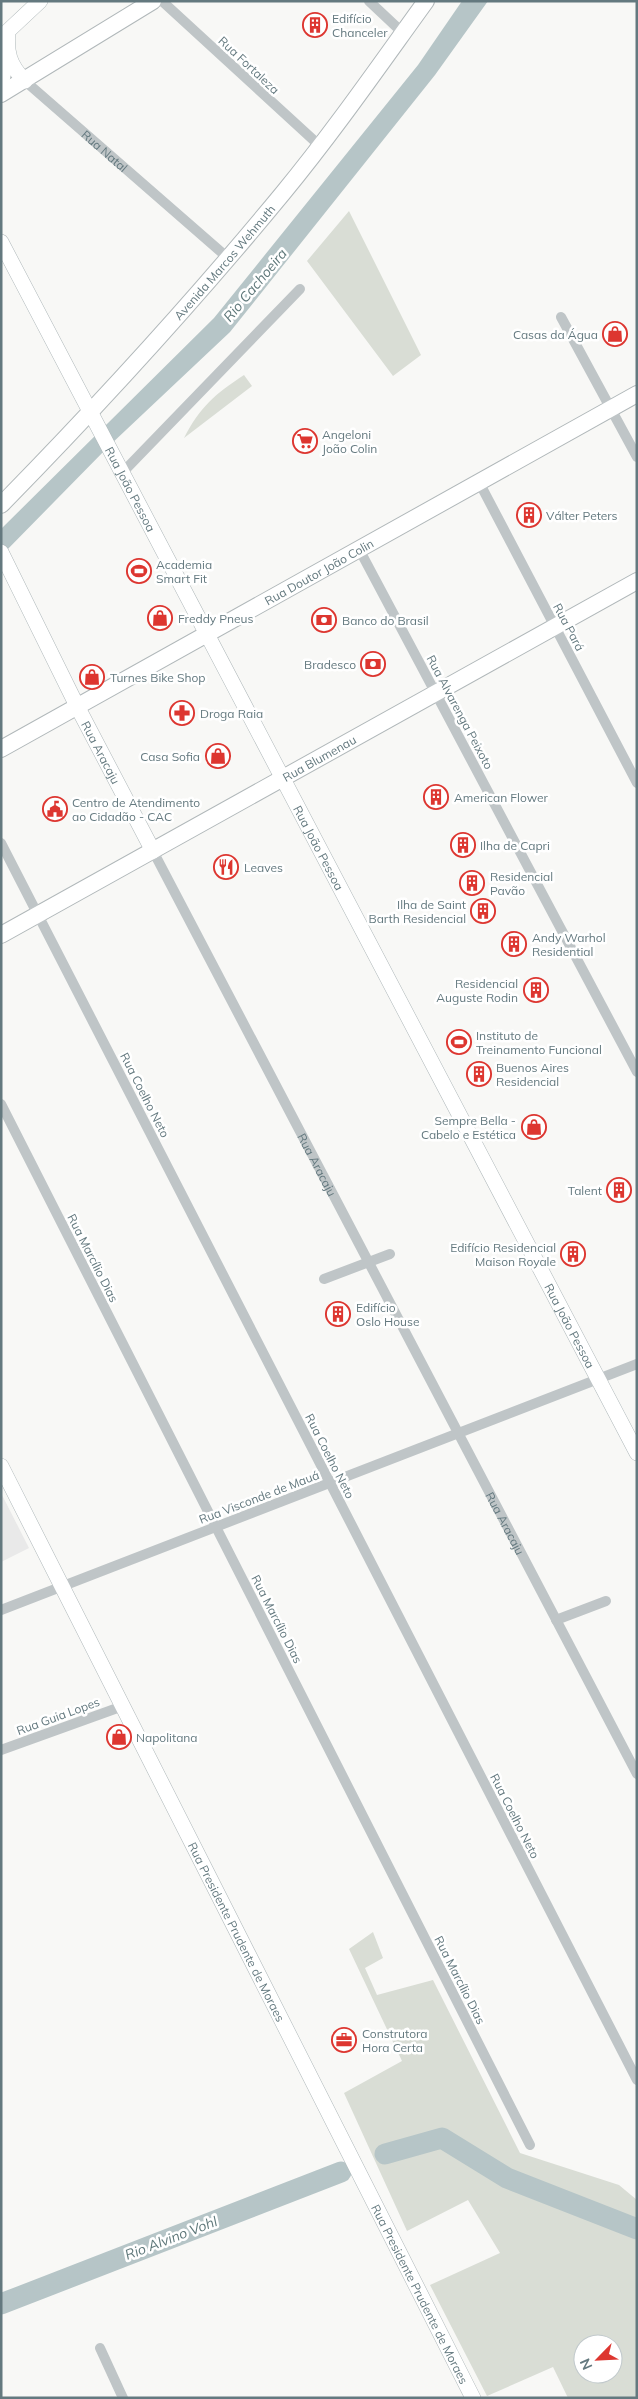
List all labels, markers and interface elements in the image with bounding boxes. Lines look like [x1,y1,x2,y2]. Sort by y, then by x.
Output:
place label: Edifício Chanceler [332,11,388,40]
building icon: Edifício Chanceler [302,12,328,38]
street label: Rua Fortaleza [215,33,283,97]
street label: Rua Natal [79,127,131,175]
street label: Avenida Marcos Wehmuth [170,201,278,323]
water label: Rio Cachoeira [219,245,291,325]
shop icon: Casas da Água [602,321,628,347]
place label: Casas da Água [513,327,598,342]
place label: Angeloni João Colin [322,427,377,456]
supermarket icon: Angeloni João Colin [292,428,318,454]
street label: Rua João Pessoa [102,444,159,534]
building icon: Válter Peters [516,502,542,528]
place label: Válter Peters [546,508,618,523]
street label: Rua Doutor João Colin [262,535,376,608]
place label: Academia Smart Fit [156,557,212,586]
sports icon: Academia Smart Fit [126,558,152,584]
street label: Rua Pará [550,601,588,653]
shop icon: Freddy Pneus [147,605,173,631]
bank icon: Banco do Brasil [311,607,337,633]
place label: Freddy Pneus [178,611,254,626]
place label: Banco do Brasil [342,613,429,628]
bank icon: Bradesco [360,651,386,677]
street label: Rua Alvarenga Peixoto [424,652,497,772]
place label: Bradesco [304,657,356,672]
shop icon: Turnes Bike Shop [79,664,105,690]
place label: Turnes Bike Shop [110,670,206,685]
pharmacy icon: Droga Raia [169,700,195,726]
place label: Droga Raia [200,706,263,721]
street label: Rua Aracaju [79,718,124,786]
street label: Rua Blumenau [280,732,358,784]
shop icon: Casa Sofia [205,743,231,769]
place label: Casa Sofia [140,749,200,764]
building icon: American Flower [423,784,449,810]
place label: American Flower [454,790,549,805]
place label: Centro de Atendimento ao Cidadão - CAC [72,795,200,824]
public building icon: Centro de Atendimento ao Cidadão - CAC [42,796,68,822]
street label: Rua João Pessoa [291,803,347,893]
building icon: Ilha de Capri [450,832,476,858]
place label: Ilha de Capri [480,838,550,853]
restaurant icon: Leaves [213,854,239,880]
place label: Leaves [244,860,283,875]
place label: Residencial Pavão [490,869,553,898]
building icon: Residencial Pavão [459,870,485,896]
place label: Ilha de Saint Barth Residencial [368,897,466,926]
building icon: Ilha de Saint Barth Residencial [470,898,496,924]
place label: Andy Warhol Residential [532,930,606,959]
building icon: Andy Warhol Residential [501,931,527,957]
place label: Residencial Auguste Rodin [436,976,518,1005]
building icon: Residencial Auguste Rodin [523,977,549,1003]
place label: Instituto de Treinamento Funcional [476,1028,602,1057]
sports icon: Instituto de Treinamento Funcional [446,1029,472,1055]
street label: Rua Coelho Neto [117,1050,173,1140]
place label: Buenos Aires Residencial [496,1060,569,1089]
building icon: Buenos Aires Residencial [466,1061,492,1087]
place label: Sempre Bella - Cabelo e Estética [421,1113,516,1142]
shop icon: Sempre Bella - Cabelo e Estética [521,1114,547,1140]
street label: Rua Aracaju [295,1131,340,1198]
building icon: Talent [606,1177,632,1203]
place label: Talent [568,1183,602,1198]
street label: Rua Marcílio Dias [64,1211,122,1305]
place label: Edifício Residencial Maison Royale [450,1240,556,1269]
building icon: Edifício Residencial Maison Royale [560,1241,586,1267]
street label: Rua João Pessoa [542,1281,599,1371]
place label: Edifício Oslo House [356,1300,420,1329]
building icon: Edifício Oslo House [325,1301,351,1327]
street label: Rua Coelho Neto [302,1411,358,1501]
street label: Rua Visconde de Mauá [197,1467,321,1527]
street label: Rua Aracaju [483,1489,528,1557]
street label: Rua Marcílio Dias [248,1572,306,1666]
street label: Rua Guia Lopes [14,1694,102,1738]
shop icon: Napolitana [106,1724,132,1750]
place label: Napolitana [136,1730,198,1745]
street label: Rua Coelho Neto [487,1771,543,1861]
street label: Rua Presidente Prudente de Moraes [185,1839,289,2024]
street label: Rua Marcílio Dias [431,1933,489,2027]
place label: Construtora Hora Certa [362,2026,428,2055]
office icon: Construtora Hora Certa [331,2027,357,2053]
street label: Rua Presidente Prudente de Moraes [369,2202,472,2386]
water label: Rio Alvino Vohl [122,2212,220,2264]
north arrow [573,2334,623,2384]
text: N [576,2356,596,2373]

